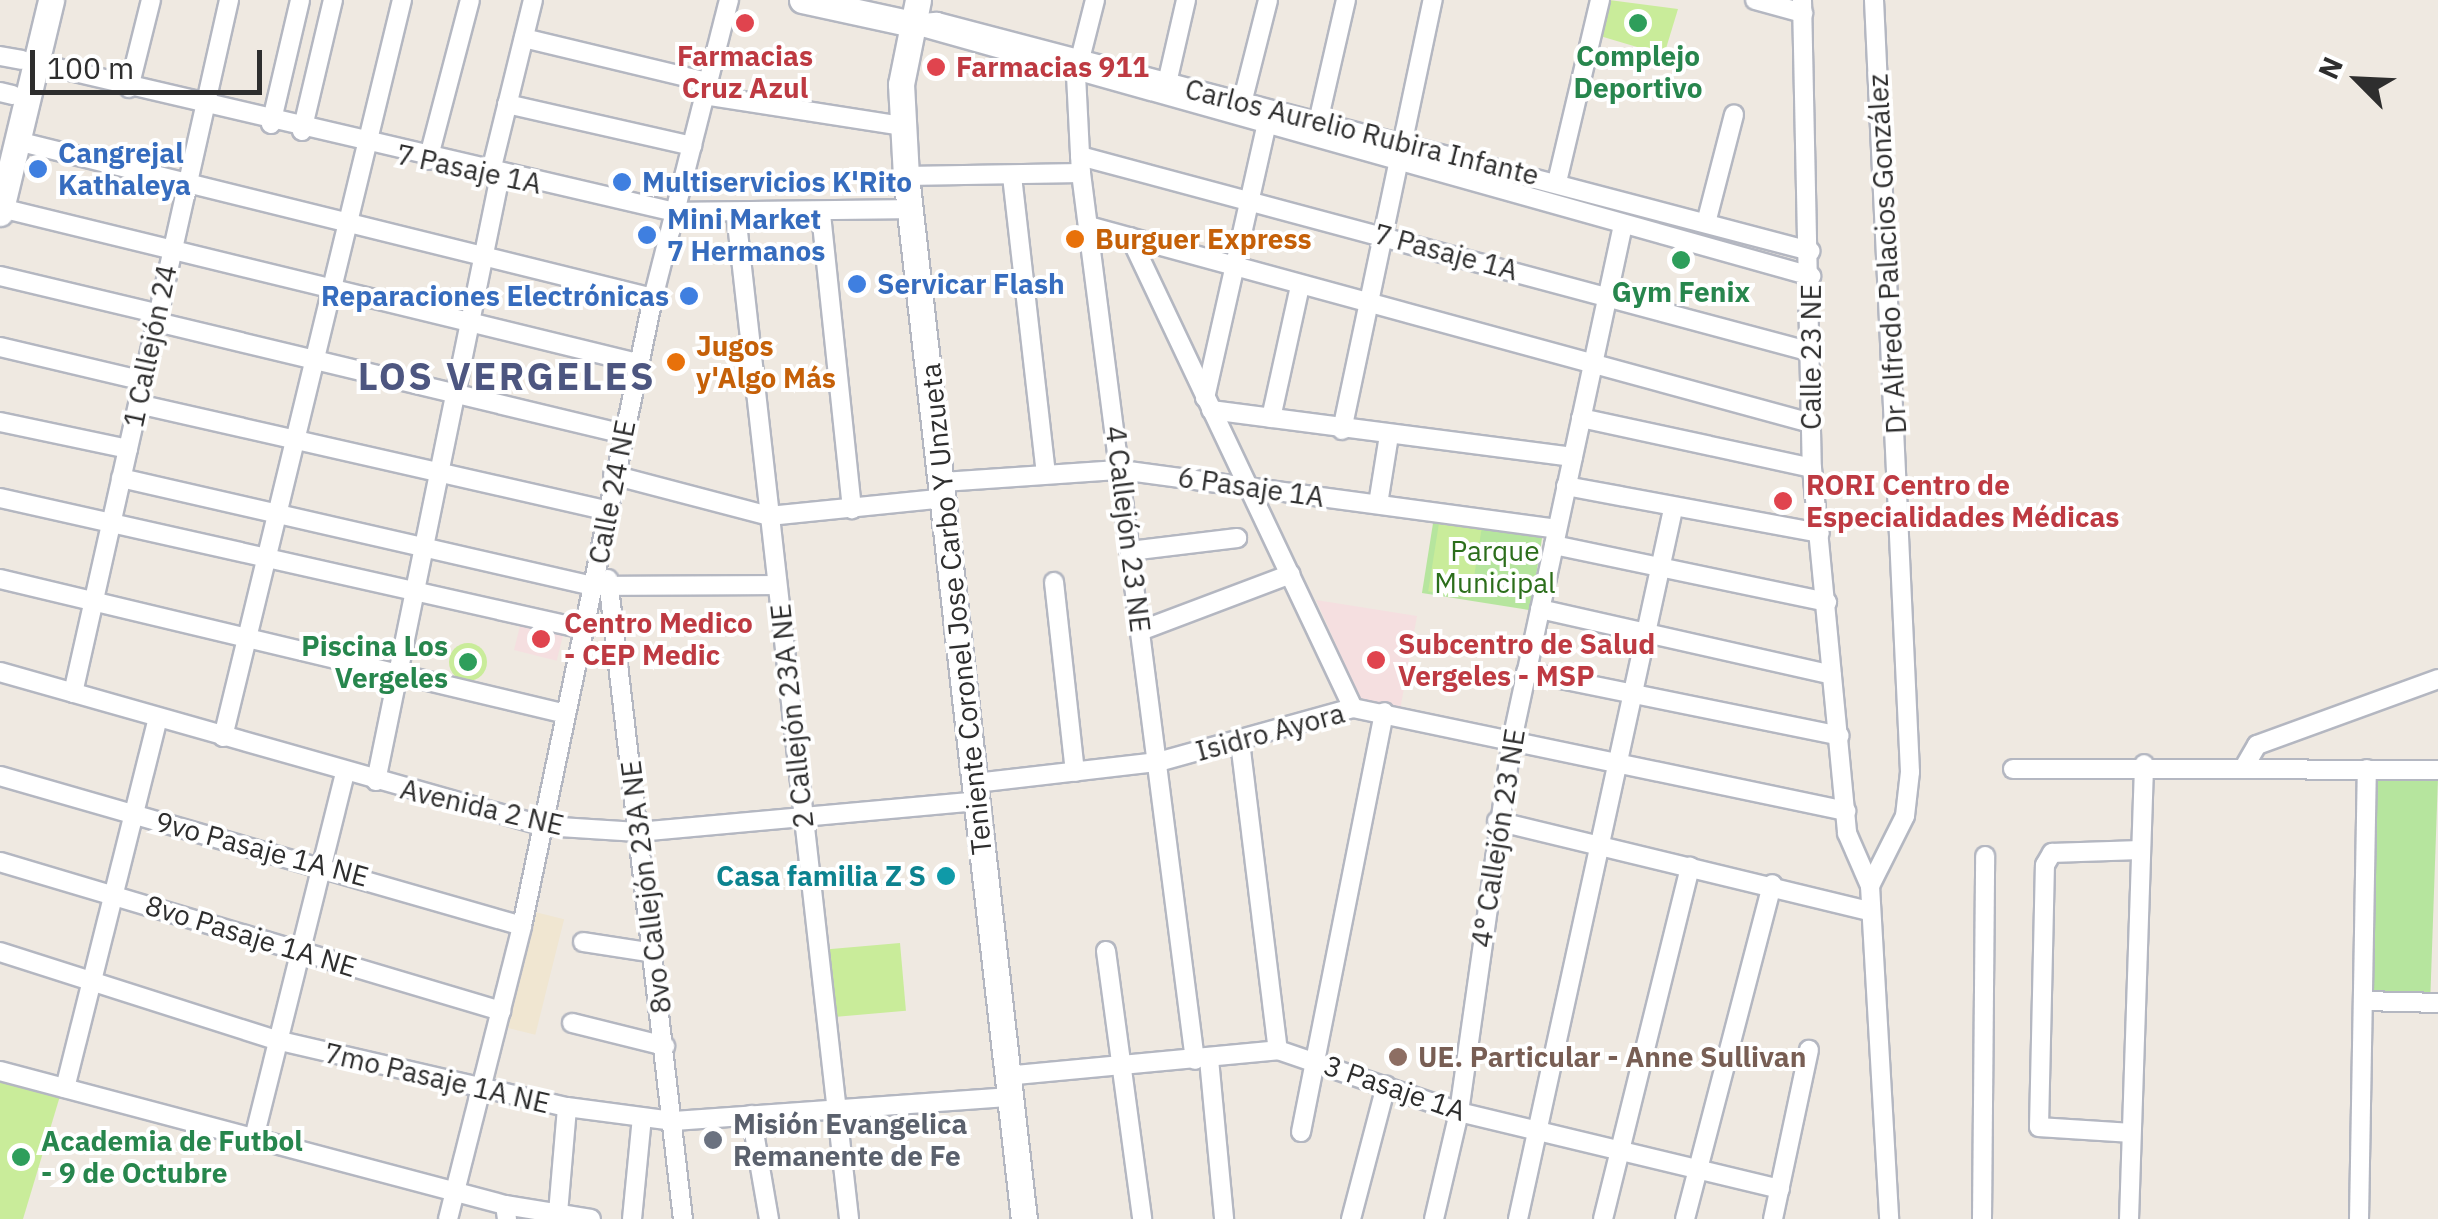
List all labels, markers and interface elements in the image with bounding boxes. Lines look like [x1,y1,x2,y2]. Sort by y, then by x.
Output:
marker: Farmacias Cruz Azul [734,12,756,34]
marker: Complejo Deportivo [1627,12,1649,34]
scale bar [35,30,268,92]
north arrow [2308,30,2408,130]
place label: Farmacias Cruz Azul [677,39,813,105]
place label: Complejo Deportivo [1574,39,1702,105]
text: 100 m [47,48,134,87]
place label: Farmacias 911 [956,50,1149,84]
text: N [2309,51,2351,84]
marker: Farmacias 911 [925,56,947,78]
street label: Carlos Aurelio Rubira Infante [1182,72,1542,192]
street label: Dr Alfredo Palacios González [1861,73,1913,435]
place label: Cangrejal Kathaleya [58,136,191,202]
street label: 7 Pasaje 1A [393,137,545,201]
marker: Cangrejal Kathaleya [27,158,49,180]
place label: Multiservicios K'Rito [642,165,912,199]
marker: Multiservicios K'Rito [611,171,633,193]
place label: Mini Market 7 Hermanos [667,202,825,268]
street label: 7 Pasaje 1A [1370,217,1522,287]
place label: Burguer Express [1095,222,1312,256]
marker: Mini Market 7 Hermanos [636,224,658,246]
marker: Burguer Express [1064,228,1086,250]
marker: Gym Fenix [1670,249,1692,271]
street label: 1 Callejón 24 [116,262,184,430]
place label: Servicar Flash [877,267,1065,301]
marker: Servicar Flash [846,273,868,295]
place label: Gym Fenix [1612,275,1750,309]
place label: Reparaciones Electrónicas [321,279,669,313]
street label: Calle 23 NE [1794,284,1828,430]
marker: Reparaciones Electrónicas [678,285,700,307]
place label: Jugos y'Algo Más [696,329,836,395]
marker: Jugos y'Algo Más [665,351,687,373]
district label: LOS VERGELES [358,353,656,399]
street label: Teniente Coronel Jose Carbo Y Unzueta [913,362,999,856]
street label: Calle 24 NE [582,417,642,567]
street label: 4 Callejón 23 NE [1099,424,1157,634]
street label: 6 Pasaje 1A [1176,460,1326,514]
place label: RORI Centro de Especialidades Médicas [1806,468,2119,534]
marker: RORI Centro de Especialidades Médicas [1770,488,1796,514]
park label: Parque Municipal [1434,534,1556,600]
street label: 2 Callejón 23A NE [763,602,821,830]
place label: Centro Medico - CEP Medic [564,606,753,672]
marker: Centro Medico - CEP Medic [528,626,554,652]
place label: Subcentro de Salud Vergeles - MSP [1398,627,1655,693]
place label: Piscina Los Vergeles [301,629,448,695]
marker: Subcentro de Salud Vergeles - MSP [1363,647,1389,673]
marker: Piscina Los Vergeles [457,651,479,673]
street label: Isidro Ayora [1192,696,1348,768]
street label: 4° Callejón 23 NE [1464,726,1532,950]
street label: 8vo Callejón 23A NE [614,758,678,1016]
street label: Avenida 2 NE [397,772,567,842]
street label: 9vo Pasaje 1A NE [152,804,372,894]
place label: Casa familia Z S [716,859,926,893]
marker: Casa familia Z S [935,865,957,887]
street label: 8vo Pasaje 1A NE [141,888,361,984]
street label: 7mo Pasaje 1A NE [321,1036,553,1120]
place label: UE. Particular - Anne Sullivan [1418,1040,1806,1074]
marker: UE. Particular - Anne Sullivan [1387,1046,1409,1068]
street label: 3 Pasaje 1A [1320,1048,1470,1128]
place label: Misión Evangelica Remanente de Fe [733,1107,967,1173]
place label: Academia de Futbol - 9 de Octubre [41,1124,303,1190]
marker: Misión Evangelica Remanente de Fe [702,1129,724,1151]
marker: Academia de Futbol - 9 de Octubre [10,1146,32,1168]

